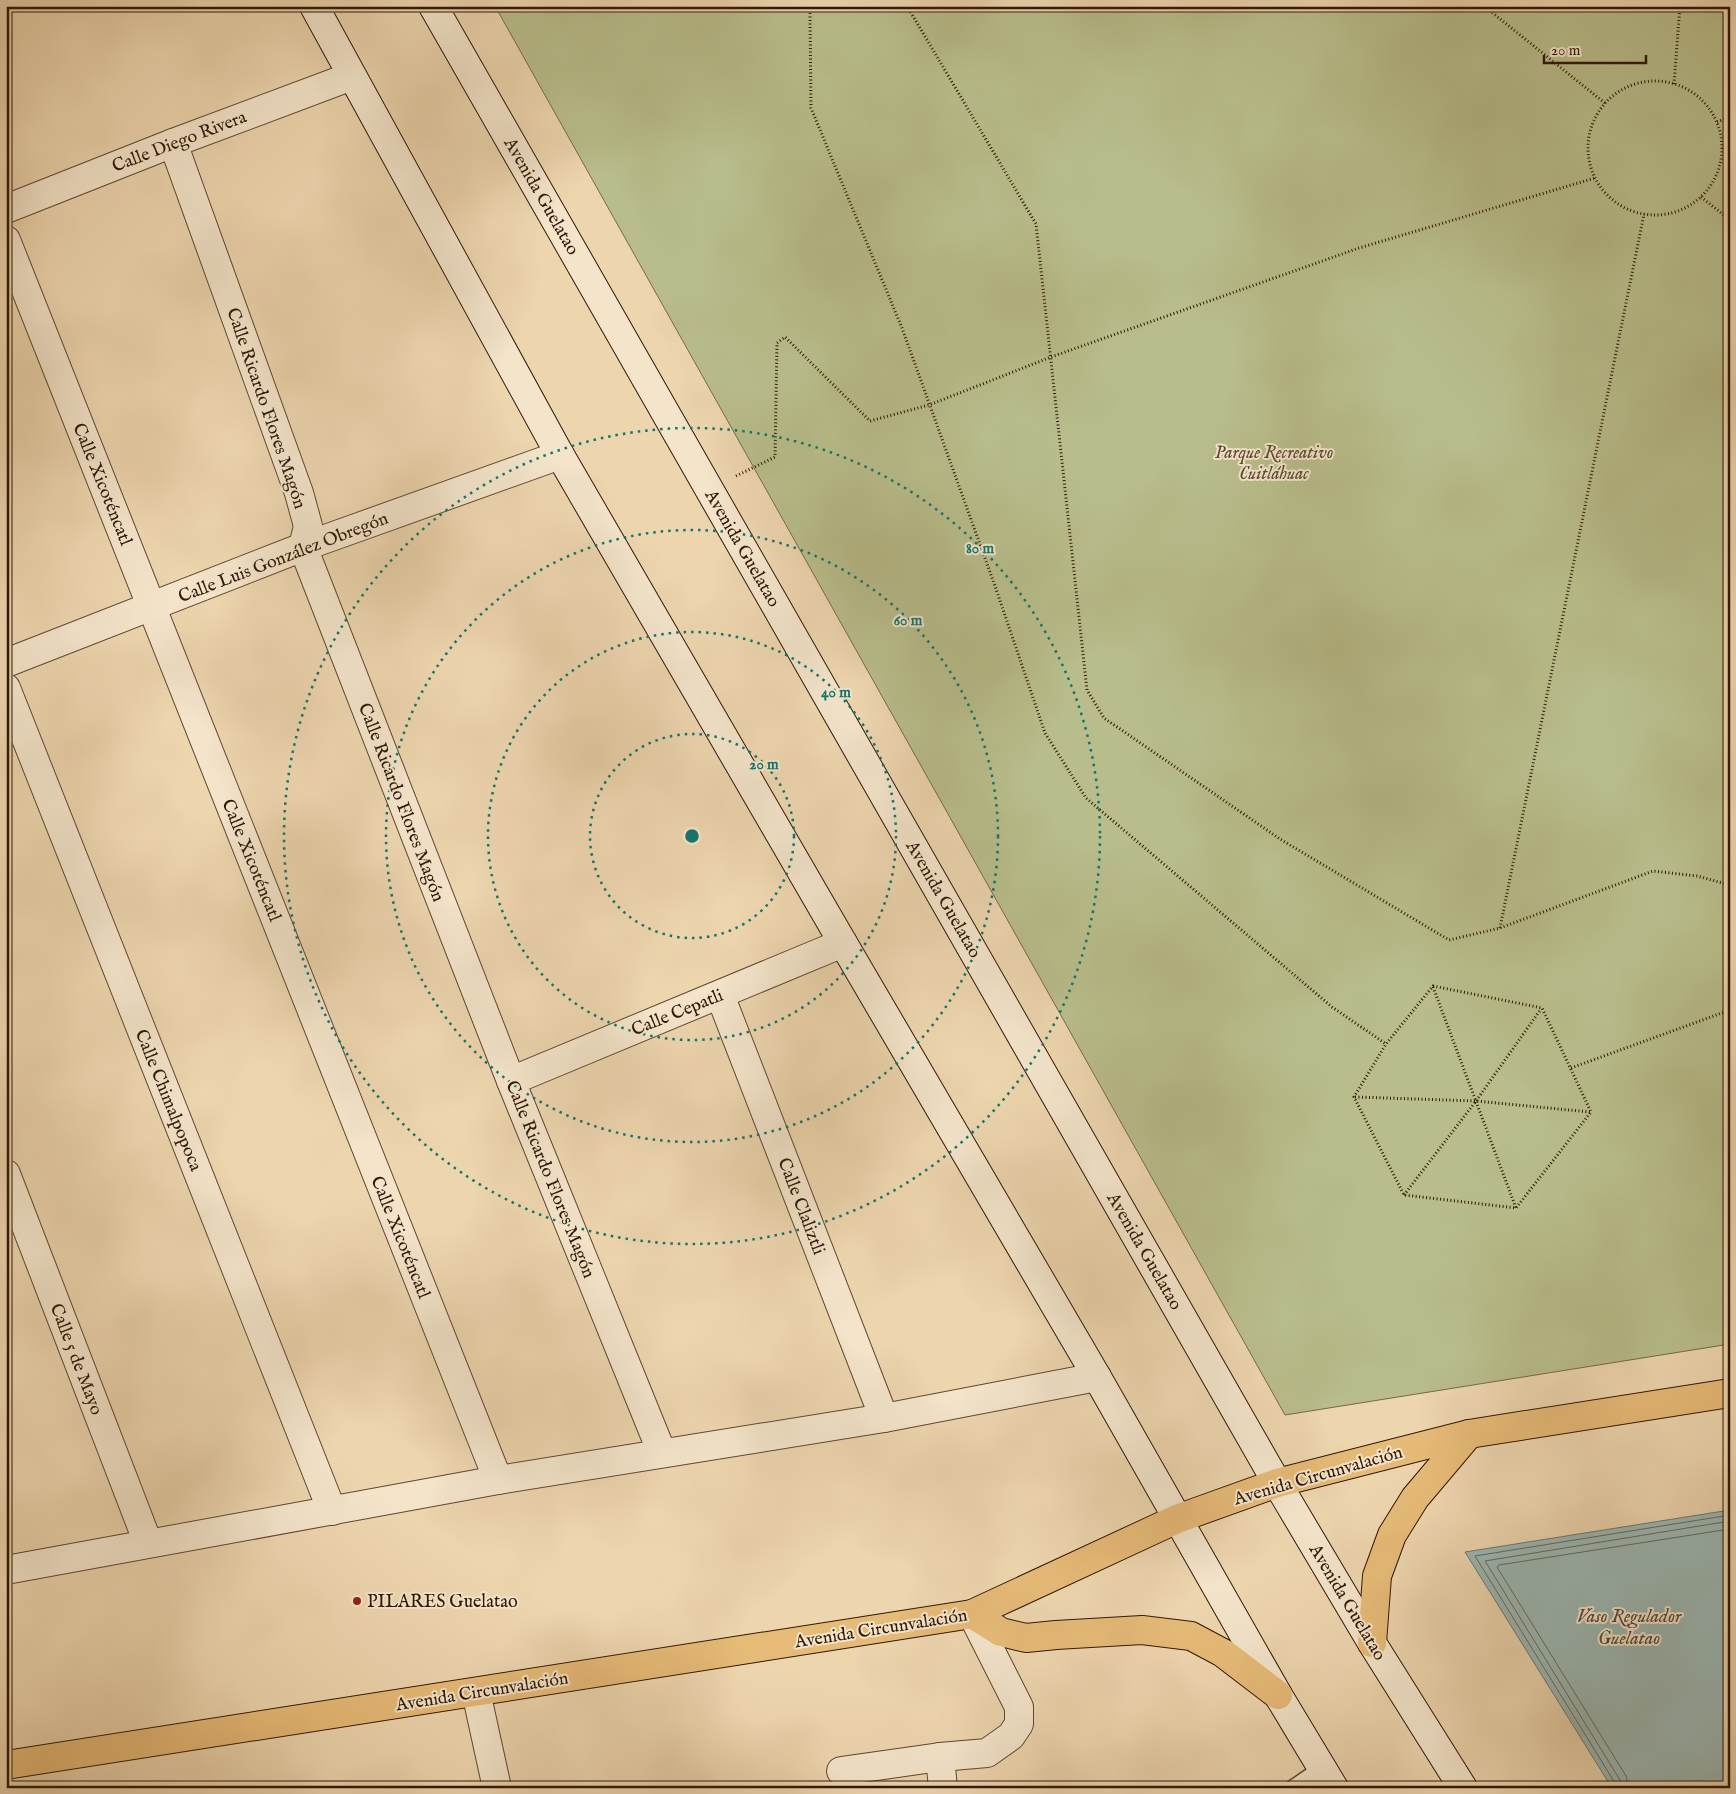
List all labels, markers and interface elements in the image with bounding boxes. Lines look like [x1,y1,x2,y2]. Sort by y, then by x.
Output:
scale bar [1544,32,1646,64]
text: 20 m [1551,41,1581,60]
street label: Calle Diego Rivera [109,106,250,179]
street label: Avenida Guelatao [497,133,584,260]
street label: Calle Ricardo Flores Magón [220,305,311,512]
street label: Calle Xicoténcatl [67,420,137,549]
park label: Parque Recreativo Cuitláhuac [1215,442,1333,486]
street label: Avenida Guelatao [698,485,785,612]
street label: Calle Luis González Obregón [175,508,392,609]
text: 80 m [966,539,994,558]
text: 60 m [894,611,923,630]
text: 40 m [821,683,851,702]
street label: Calle Ricardo Flores Magón [352,700,449,906]
text: 20 m [749,755,779,774]
street label: Calle Xicoténcatl [216,796,286,925]
centre of rings [683,827,701,845]
street label: Avenida Guelatao [899,836,986,963]
street label: Calle Cepatli [628,984,727,1042]
street label: Calle Chimalpopoca [129,1026,207,1175]
street label: Calle Ricardo Flores Magón [499,1077,600,1282]
street label: Calle Claliztli [772,1155,830,1259]
street label: Calle Xicoténcatl [365,1173,435,1302]
street label: Avenida Guelatao [1100,1188,1187,1315]
street label: Calle 5 de Mayo [44,1301,108,1419]
street label: Avenida Circunvalación [1230,1441,1406,1512]
street label: Avenida Guelatao [1302,1539,1391,1665]
place label: PILARES Guelatao [367,1591,518,1614]
marker: PILARES Guelatao [351,1595,363,1607]
street label: Avenida Circunvalación [792,1604,970,1655]
water label: Vaso Regulador Guelatao [1577,1605,1683,1651]
street label: Avenida Circunvalación [393,1667,571,1718]

